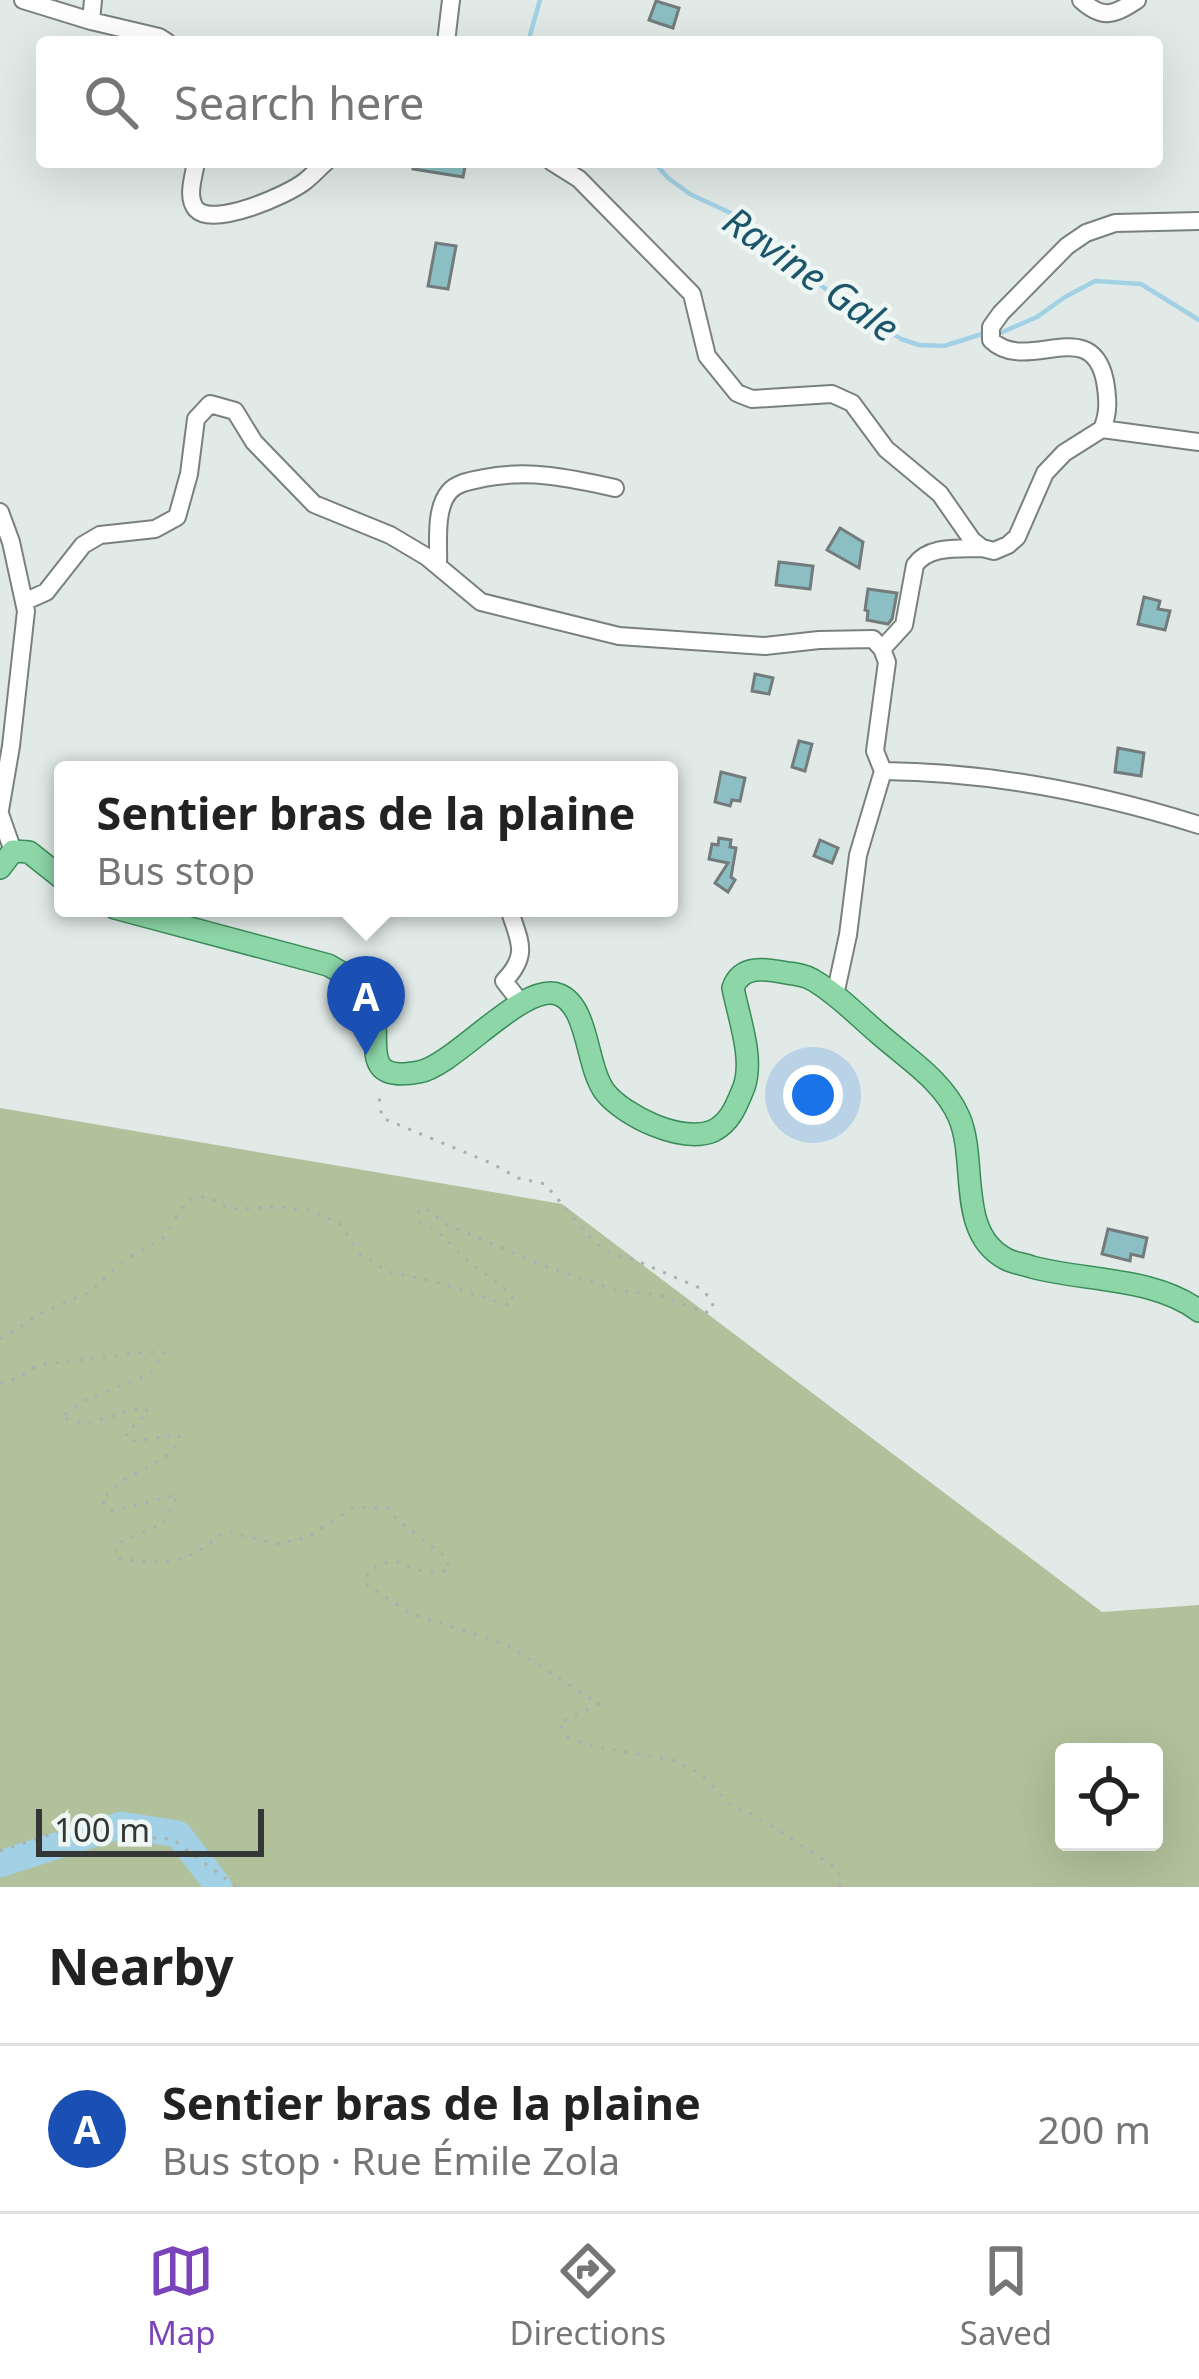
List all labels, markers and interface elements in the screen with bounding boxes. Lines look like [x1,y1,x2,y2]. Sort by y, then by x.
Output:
search box [36,36,1163,168]
icon: search [78,69,144,135]
text: Search here [174,72,424,133]
water label: Ravine Gale [714,193,910,353]
popup [54,761,678,917]
text: Sentier bras de la plaine [97,782,635,843]
text: Bus stop [97,843,255,896]
pin: A [327,956,405,1055]
your location [783,1065,843,1125]
map controls [1055,1743,1163,1851]
button: locate [1055,1743,1163,1851]
scale bar [36,1803,264,1856]
text: 100 m [54,1807,150,1852]
text: Nearby [48,1930,234,2000]
text: Sentier bras de la plaine [162,2072,701,2133]
text: A [74,2102,101,2155]
text: 200 m [1037,2102,1151,2155]
text: Bus stop · Rue Émile Zola [162,2133,620,2186]
tab: Map [147,2238,216,2355]
tab: Directions [509,2238,666,2355]
tab: Saved [960,2238,1052,2355]

